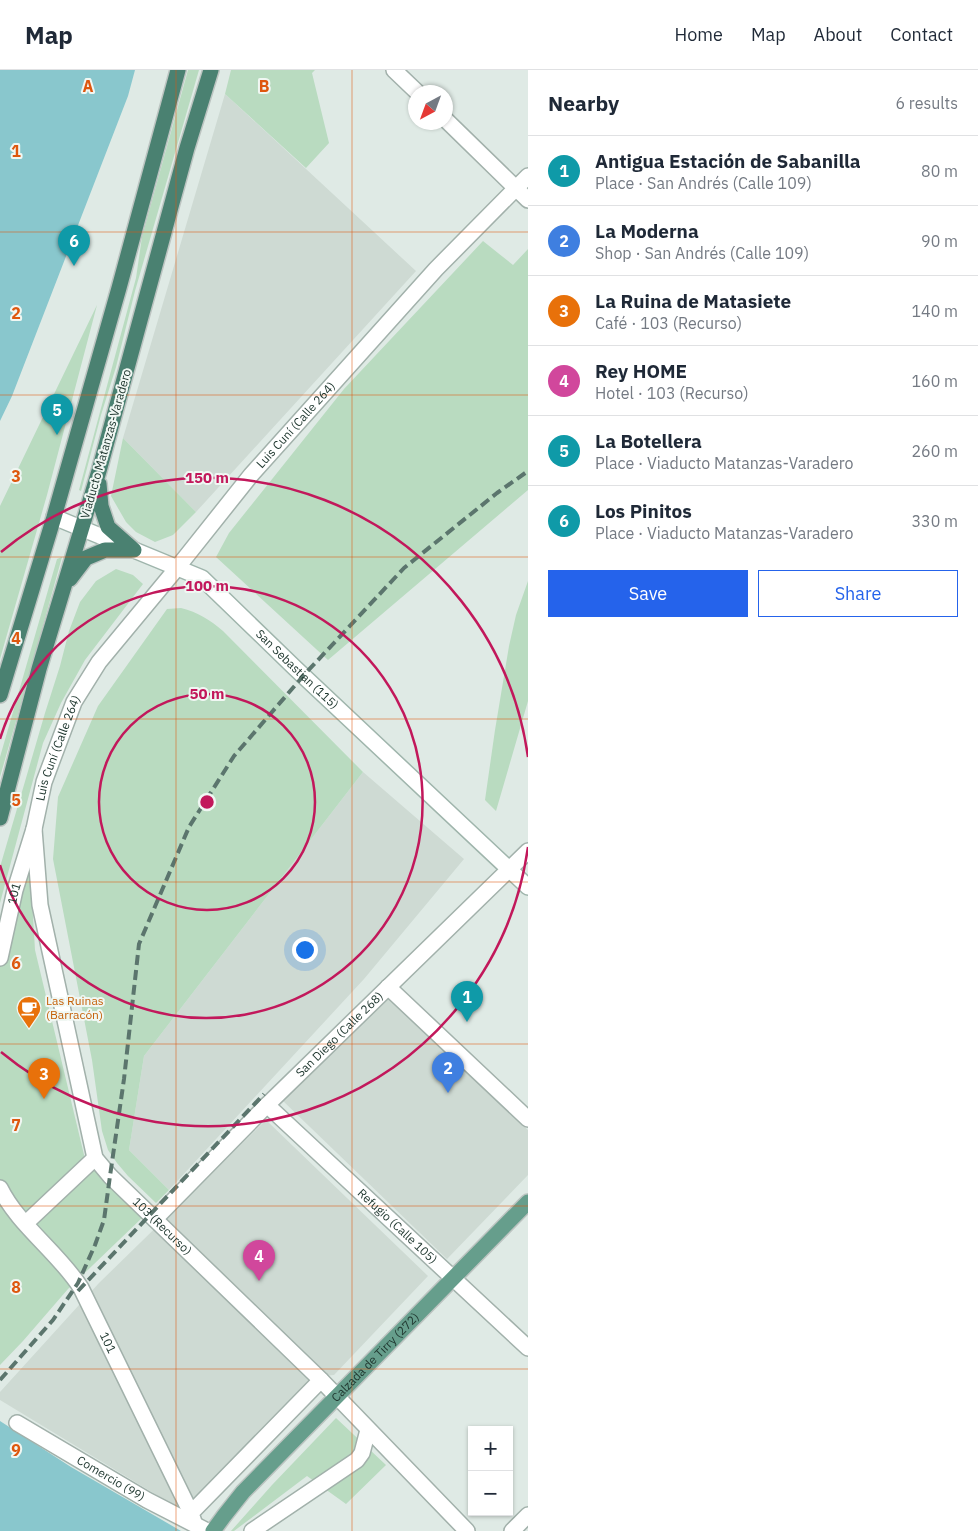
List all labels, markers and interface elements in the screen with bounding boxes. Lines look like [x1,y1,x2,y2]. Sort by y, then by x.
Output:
text: Map [25,19,73,51]
text: Home [675,23,723,46]
text: Map [751,23,786,46]
text: About [814,23,862,46]
text: Contact [890,23,953,46]
text: A [83,76,94,96]
text: B [259,76,270,96]
north arrow [408,85,453,130]
text: Nearby [548,89,619,117]
text: 6 results [895,93,958,113]
text: 1 [11,141,21,161]
text: Antigua Estación de Sabanilla [595,149,861,173]
text: 1 [559,161,569,181]
text: 80 m [921,161,958,181]
text: Place · San Andrés (Calle 109) [595,173,812,193]
text: La Moderna [595,219,699,243]
pin: 6 [58,225,90,266]
text: 2 [559,231,569,251]
text: 90 m [921,231,958,251]
text: Shop · San Andrés (Calle 109) [595,243,809,263]
text: La Ruina de Matasiete [595,289,791,313]
text: 3 [559,301,569,321]
text: 140 m [911,301,958,321]
text: 2 [11,303,21,323]
text: Café · 103 (Recurso) [595,313,742,333]
text: Rey HOME [595,359,687,383]
street label: Viaducto Matanzas-Varadero [77,367,134,520]
text: 4 [559,371,569,391]
text: 160 m [911,371,958,391]
street label: Luis Cuní (Calle 264) [253,378,338,471]
text: Hotel · 103 (Recurso) [595,383,749,403]
pin: 5 [41,394,73,435]
text: La Botellera [595,429,702,453]
text: 5 [559,441,569,461]
text: 260 m [911,441,958,461]
text: Place · Viaducto Matanzas-Varadero [595,453,853,473]
text: 3 [11,466,21,486]
text: 150 m [185,468,229,487]
text: Los Pinitos [595,499,692,523]
text: 6 [559,511,569,531]
text: 330 m [911,511,958,531]
text: Place · Viaducto Matanzas-Varadero [595,523,853,543]
button: Save [548,570,748,617]
button: Share [758,570,958,617]
text: 100 m [185,576,229,595]
street label: San Sebastian (115) [253,626,342,712]
text: 4 [11,628,21,648]
text: 50 m [190,684,224,703]
street label: Luis Cuní (Calle 264) [32,692,83,802]
text: 5 [11,790,21,810]
centre of rings [198,793,216,811]
street label: 101 [4,881,24,906]
your location [292,937,318,963]
text: 6 [11,953,21,973]
pin: 1 [451,981,483,1022]
street label: San Diego (Calle 268) [292,988,386,1080]
place label: Las Ruinas (Barracón) [46,993,104,1022]
cafe icon: Las Ruinas (Barracón) [16,995,42,1029]
pin: 2 [432,1052,464,1093]
pin: 3 [28,1058,60,1099]
text: 7 [11,1115,21,1135]
street label: Refugio (Calle 105) [355,1185,441,1267]
street label: 103 (Recurso) [130,1194,195,1258]
pin: 4 [243,1240,275,1281]
text: 8 [11,1277,21,1297]
street label: Calzada de Tirry (272) [328,1309,422,1405]
street label: 101 [97,1330,120,1356]
map controls [468,1426,513,1516]
button: + [468,1426,513,1471]
text: 9 [11,1440,21,1460]
street label: Comercio (99) [74,1452,148,1504]
button: − [468,1471,513,1516]

